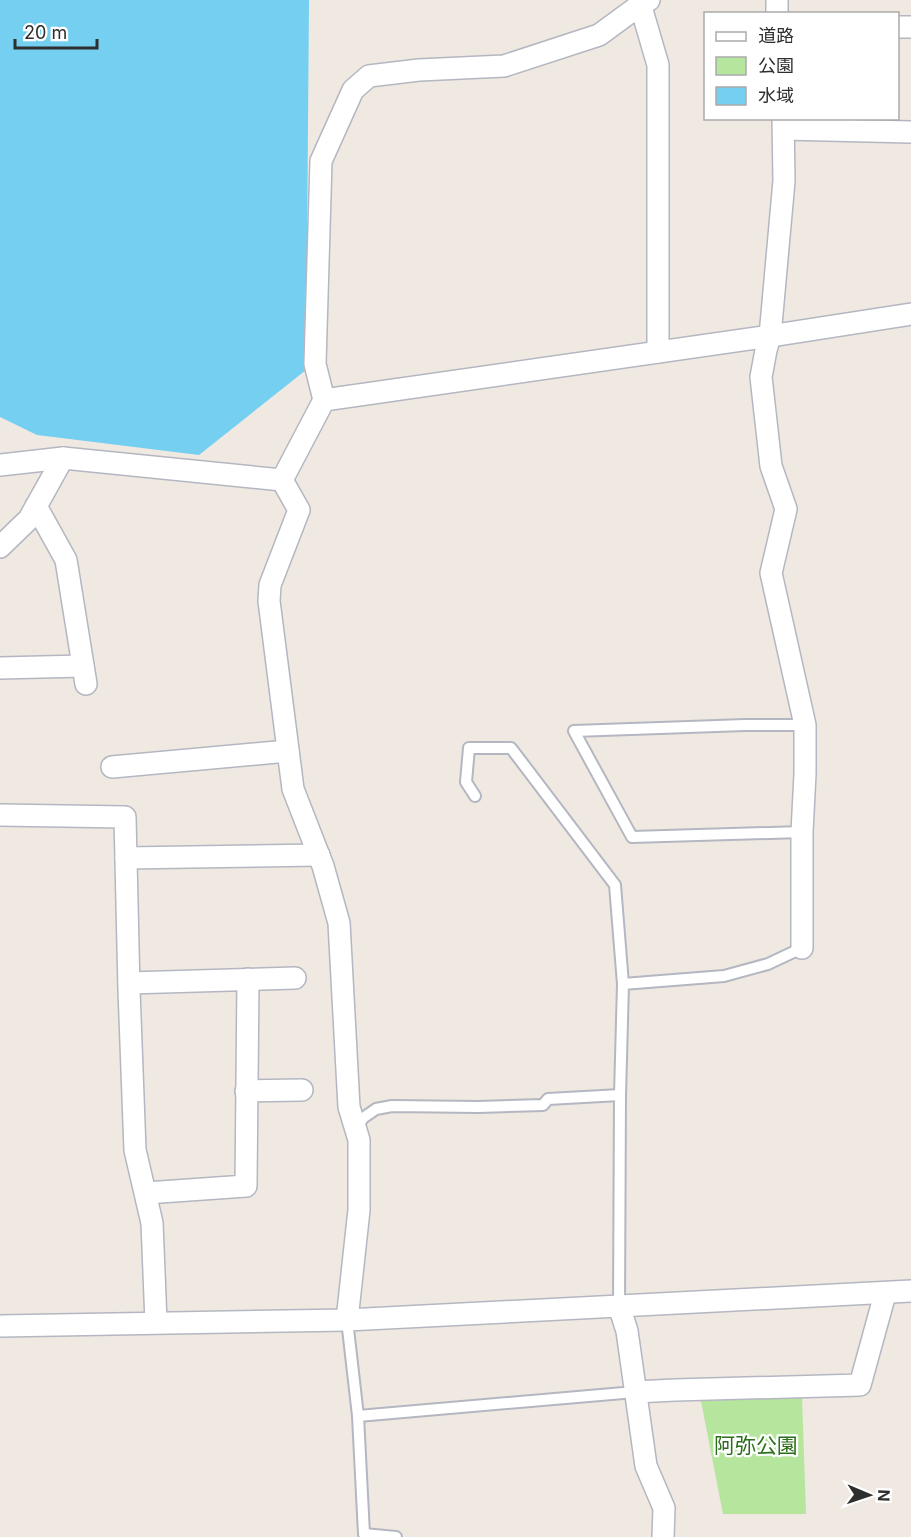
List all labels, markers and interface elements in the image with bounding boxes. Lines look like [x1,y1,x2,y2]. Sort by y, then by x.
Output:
scale bar [15,12,98,50]
legend [704,12,899,120]
text: 20 m [24,22,67,43]
text: 道路 [758,25,794,46]
text: 公園 [758,55,794,76]
text: 水域 [758,85,794,106]
park label: 阿弥公園 [714,1433,798,1458]
north arrow [839,1465,899,1525]
text: N [874,1489,894,1502]

